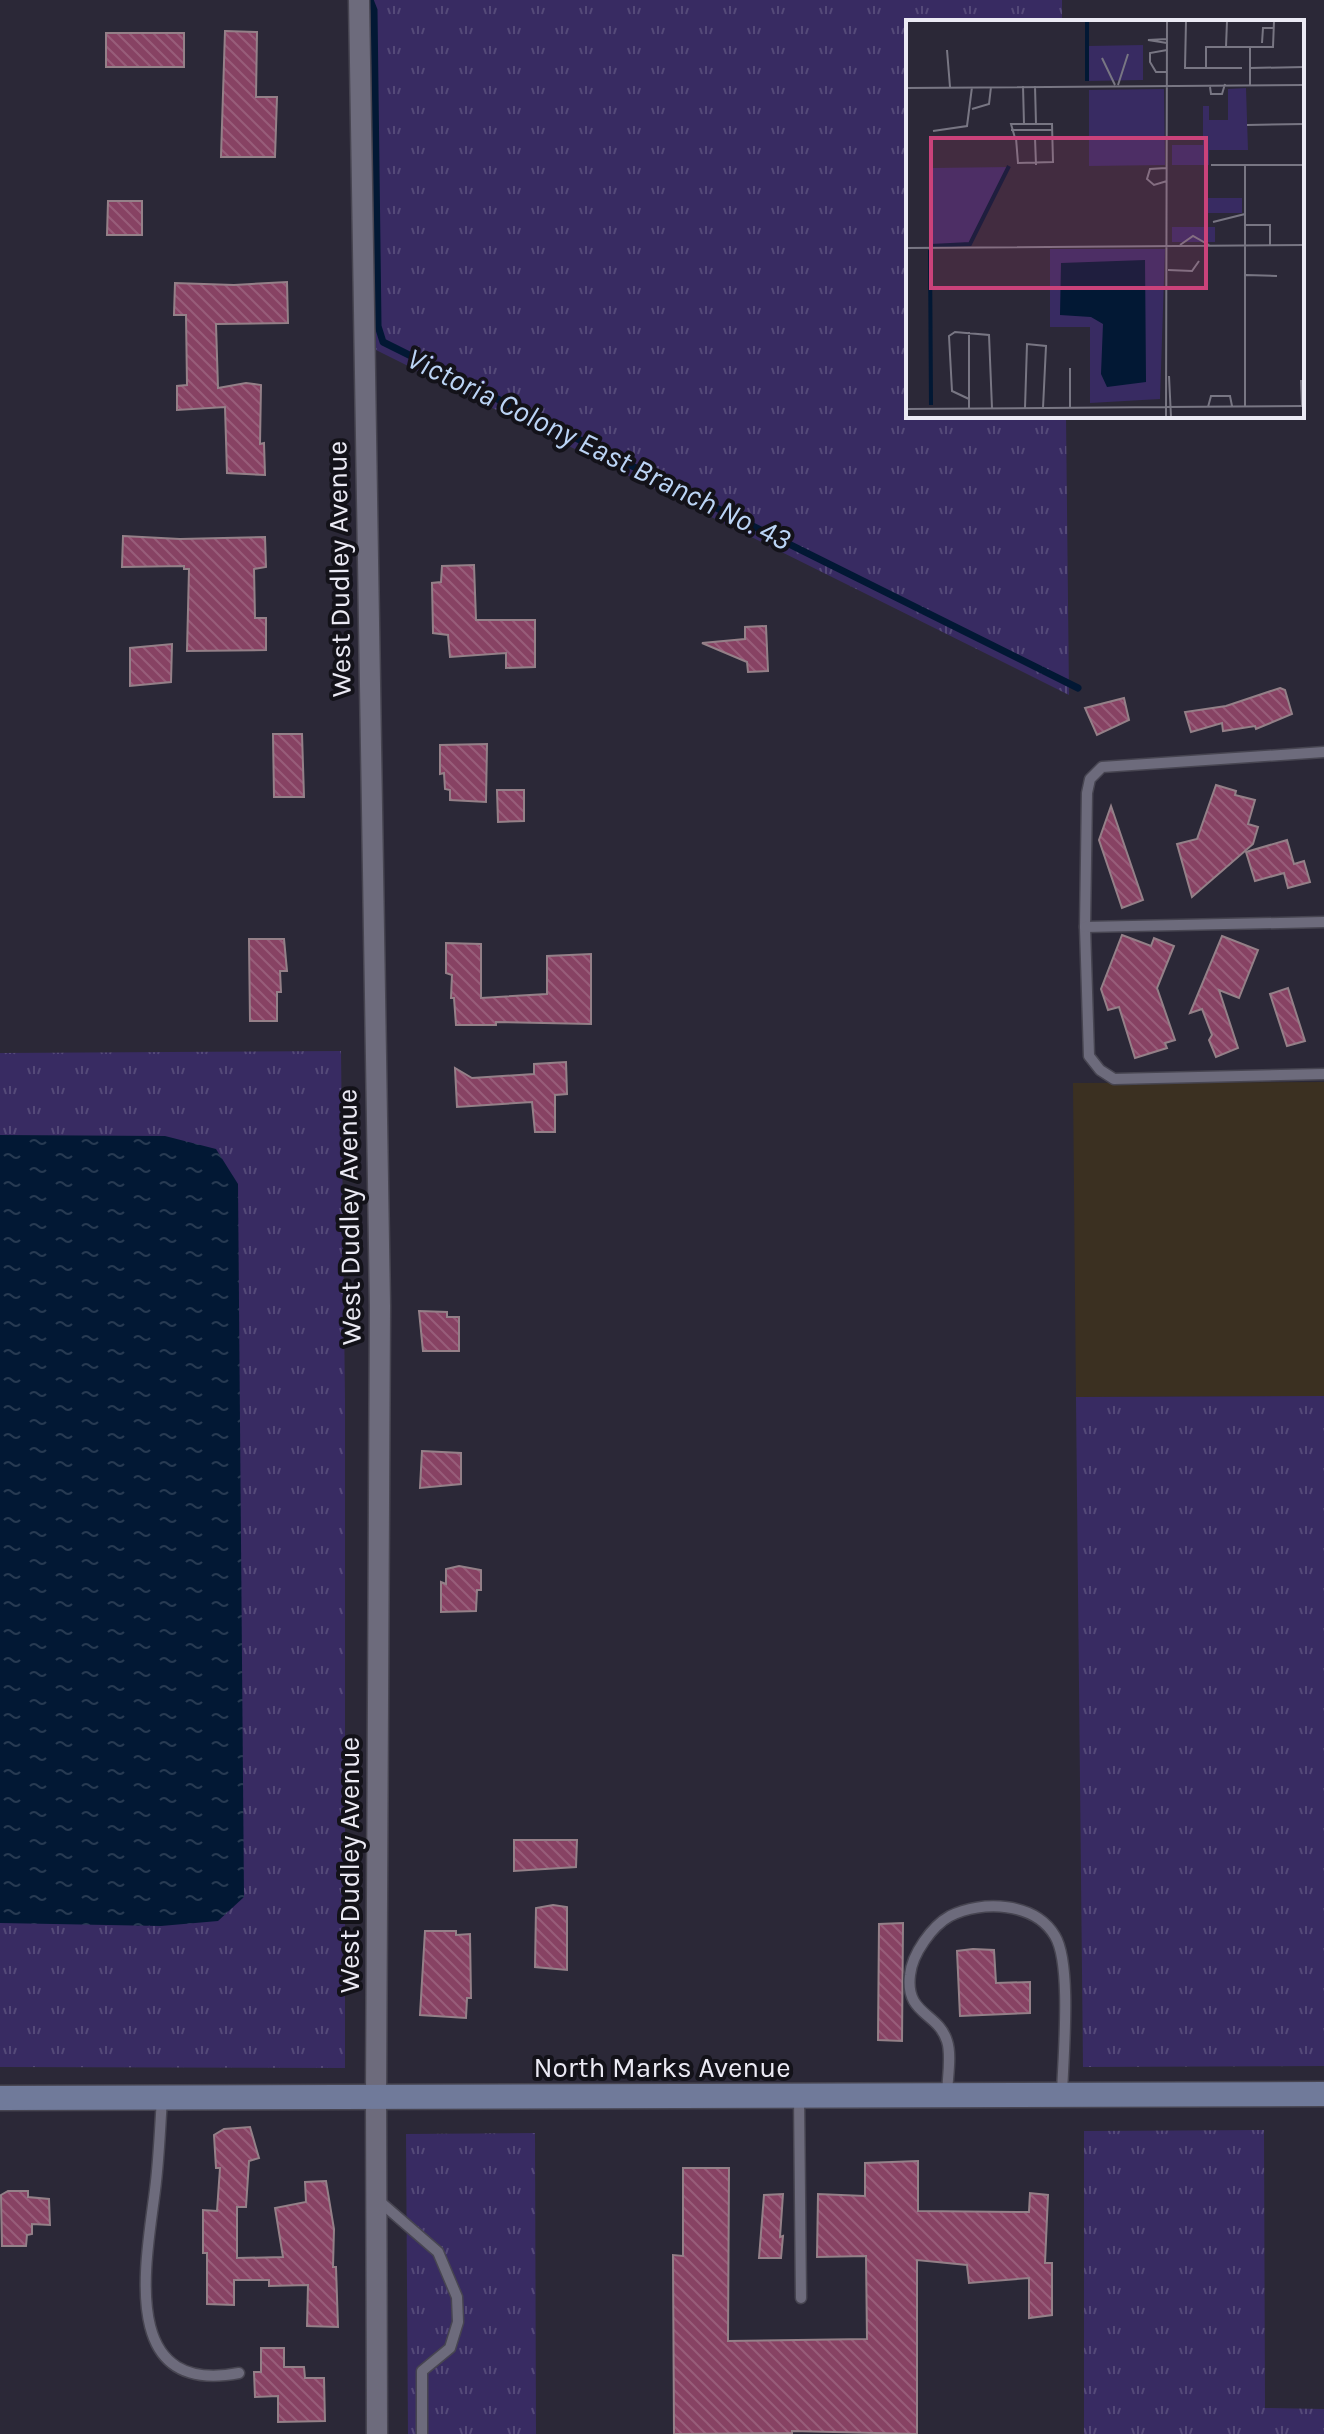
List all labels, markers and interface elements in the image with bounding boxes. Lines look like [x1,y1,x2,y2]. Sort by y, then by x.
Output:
inset map [906,20,1304,418]
water label: Victoria Colony East Branch No. 43 [401,340,797,558]
street label: West Dudley Avenue [320,440,358,698]
street label: West Dudley Avenue [330,1088,368,1346]
street label: West Dudley Avenue [333,1737,366,1993]
street label: North Marks Avenue [533,2051,791,2084]

